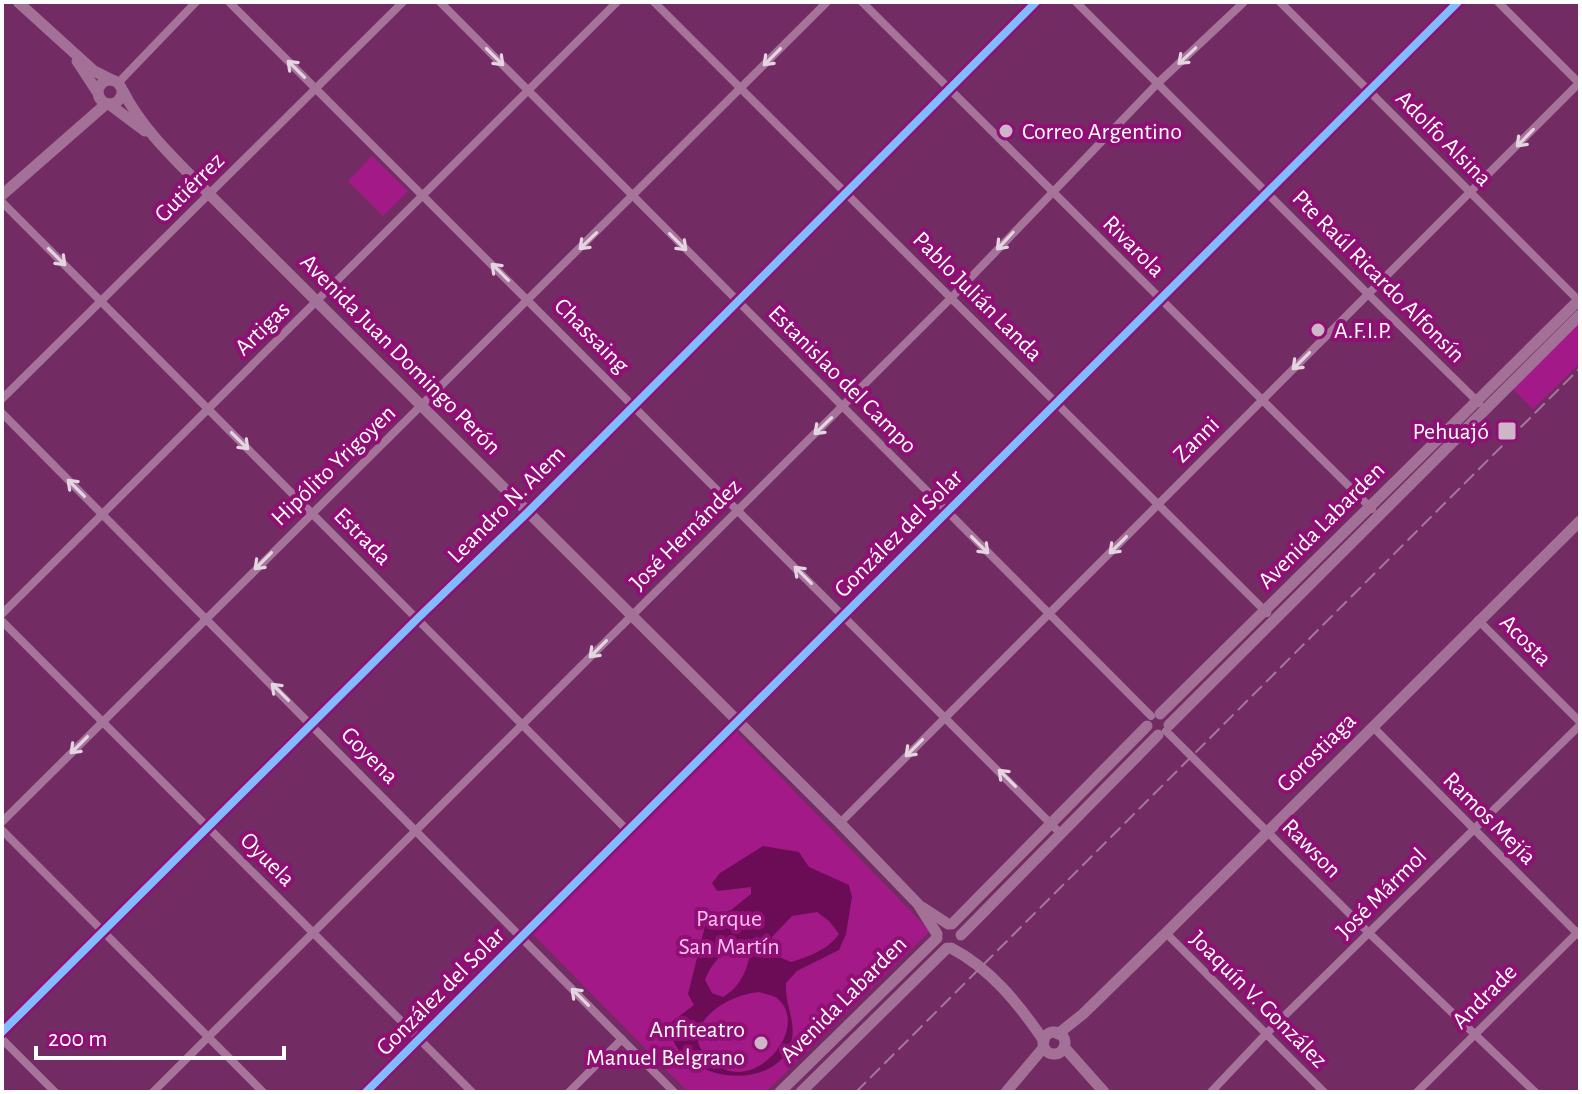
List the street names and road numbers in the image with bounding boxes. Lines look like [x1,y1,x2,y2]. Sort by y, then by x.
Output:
street label: Adolfo Alsina [1391,86,1496,191]
street label: Gutiérrez [150,148,229,227]
street label: Pte Raúl Ricardo Alfonsín [1287,186,1469,368]
street label: Rivarola [1098,211,1169,282]
street label: Pablo Julián Landa [908,227,1047,366]
street label: Avenida Juan Domingo Perón [295,250,505,460]
street label: Chassaing [549,294,634,378]
street label: Artigas [231,297,295,360]
street label: Estanislao del Campo [764,301,921,458]
street label: Hipólito Yrigoyen [267,401,400,531]
street label: Zanni [1169,412,1224,467]
street label: Leandro N. Alem [443,441,570,568]
street label: Avenida Labarden [1254,458,1390,594]
street label: González del Solar [830,465,968,602]
street label: José Hernández [625,474,746,595]
street label: Estrada [329,503,396,570]
street label: Acosta [1495,610,1556,671]
street label: Gorostiaga [1273,709,1361,797]
street label: Goyena [336,723,402,789]
street label: Ramos Mejía [1438,768,1540,870]
street label: Rawson [1277,815,1345,883]
street label: Oyuela [236,828,299,891]
street label: José Mármol [1332,844,1432,944]
street label: González del Solar [372,923,510,1060]
street label: Joaquín V. González [1185,927,1332,1073]
street label: Avenida Labarden [776,932,912,1068]
street label: Andrade [1448,960,1522,1034]

